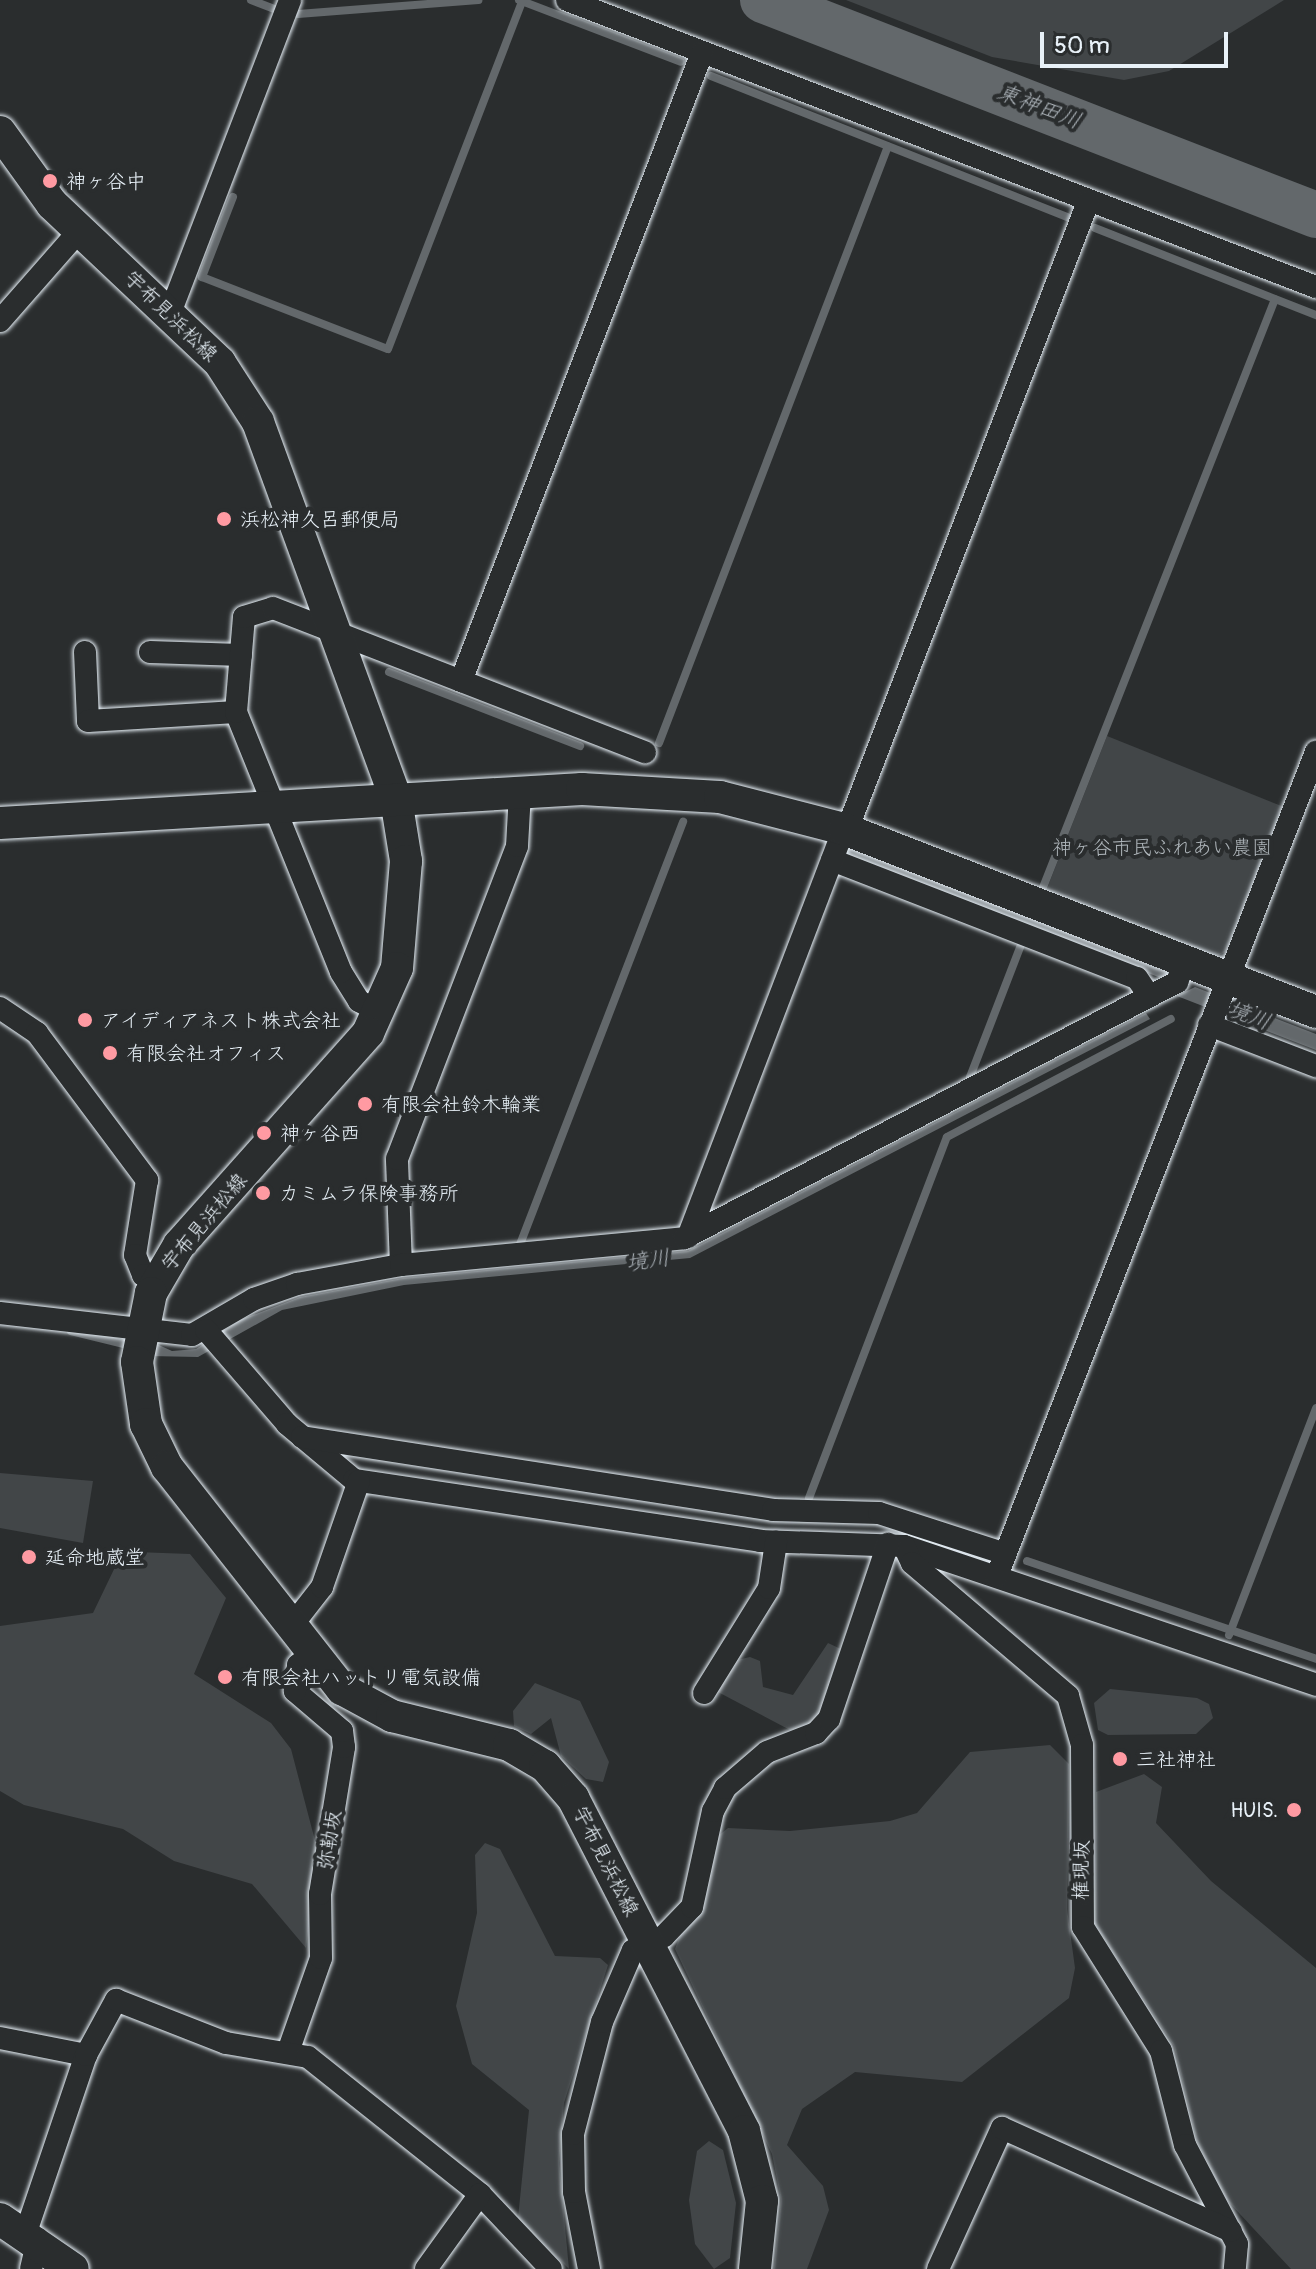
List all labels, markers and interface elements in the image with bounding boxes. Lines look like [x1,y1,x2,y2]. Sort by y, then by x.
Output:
scale bar [1044,16,1232,66]
text: 50 m [1054,31,1110,60]
water label: 東神田川 [993,79,1085,135]
place label: 神ヶ谷中 [66,169,146,193]
marker: 神ヶ谷中 [41,172,59,190]
street label: 宇布見浜松線 [120,266,222,366]
place label: 浜松神久呂郵便局 [240,507,400,531]
marker: 浜松神久呂郵便局 [215,510,233,528]
park label: 神ヶ谷市民ふれあい農園 [1052,835,1272,859]
water label: 境川 [1224,996,1274,1036]
place label: アイディアネスト株式会社 [101,1008,341,1032]
marker: アイディアネスト株式会社 [76,1011,94,1029]
place label: 有限会社オフィス [126,1041,286,1065]
marker: 有限会社オフィス [101,1044,119,1062]
place label: 有限会社鈴木輪業 [381,1092,541,1116]
marker: 有限会社鈴木輪業 [356,1095,374,1113]
place label: 神ヶ谷西 [280,1121,360,1145]
marker: 神ヶ谷西 [255,1124,273,1142]
street label: 宇布見浜松線 [156,1168,252,1276]
place label: カミムラ保険事務所 [279,1181,459,1205]
marker: カミムラ保険事務所 [254,1184,272,1202]
water label: 境川 [624,1245,672,1277]
place label: 延命地蔵堂 [45,1545,145,1569]
marker: 延命地蔵堂 [20,1548,38,1566]
place label: 有限会社ハットリ電気設備 [241,1665,481,1689]
marker: 有限会社ハットリ電気設備 [216,1668,234,1686]
place label: 三社神社 [1136,1747,1216,1771]
marker: 三社神社 [1111,1750,1129,1768]
place label: HUIS. [1230,1798,1278,1822]
marker: HUIS. [1285,1801,1303,1819]
street label: 宇布見浜松線 [568,1802,644,1920]
street label: 弥勒坂 [312,1808,346,1872]
street label: 権現坂 [1068,1840,1094,1900]

